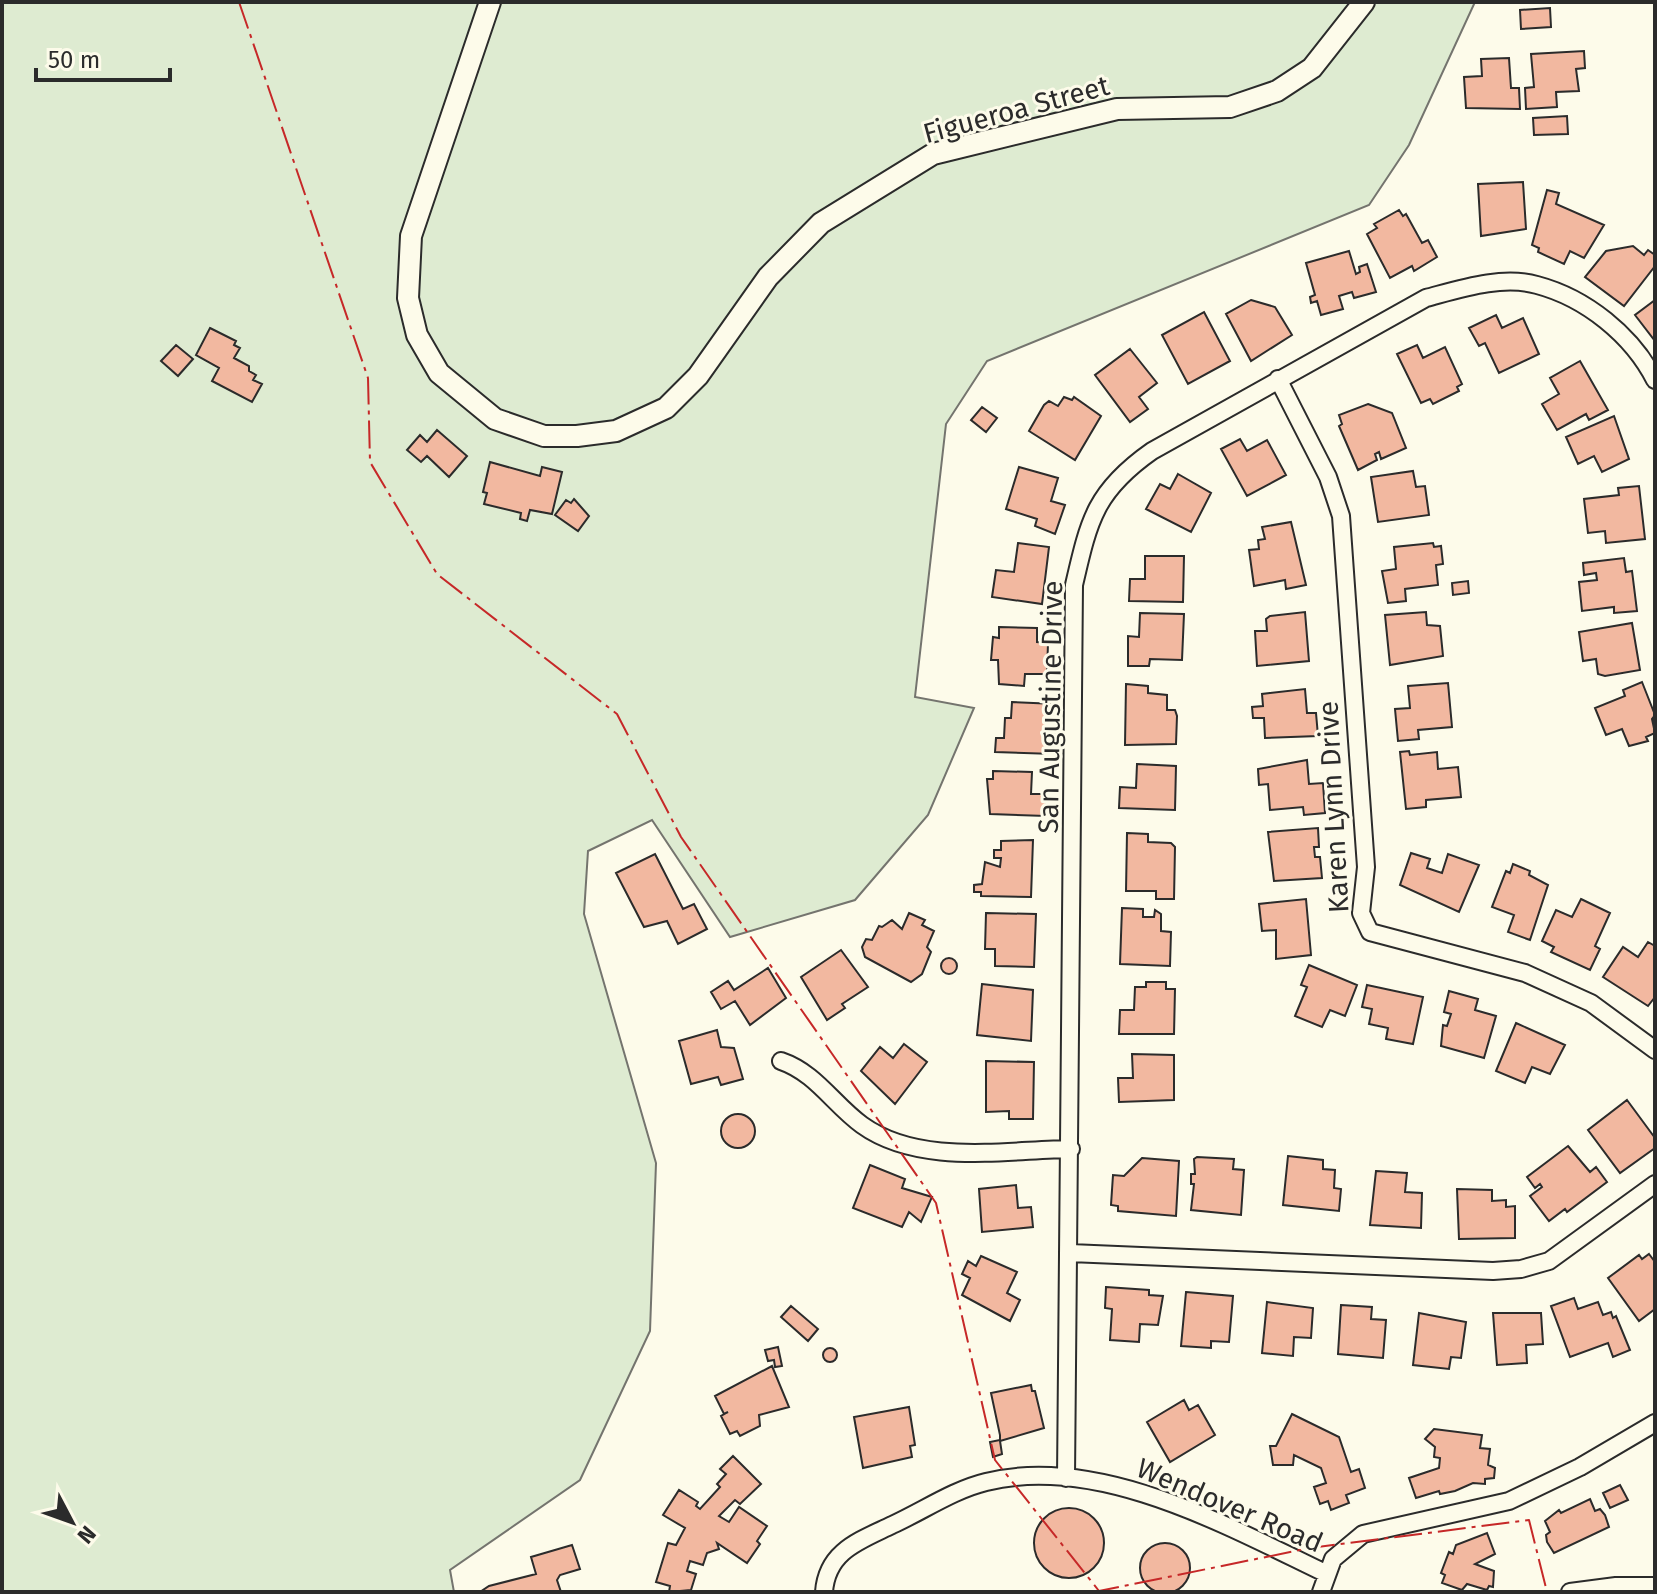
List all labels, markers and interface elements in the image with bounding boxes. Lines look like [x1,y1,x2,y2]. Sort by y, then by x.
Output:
scale bar [36,32,170,82]
text: 50 m [48,46,100,74]
street label: Figueroa Street [920,69,1114,150]
street label: San Augustine Drive [1032,580,1069,834]
street label: Karen Lynn Drive [1311,700,1356,914]
street label: Wendover Road [1132,1451,1328,1560]
north arrow [32,1482,112,1562]
text: N [72,1520,102,1549]

